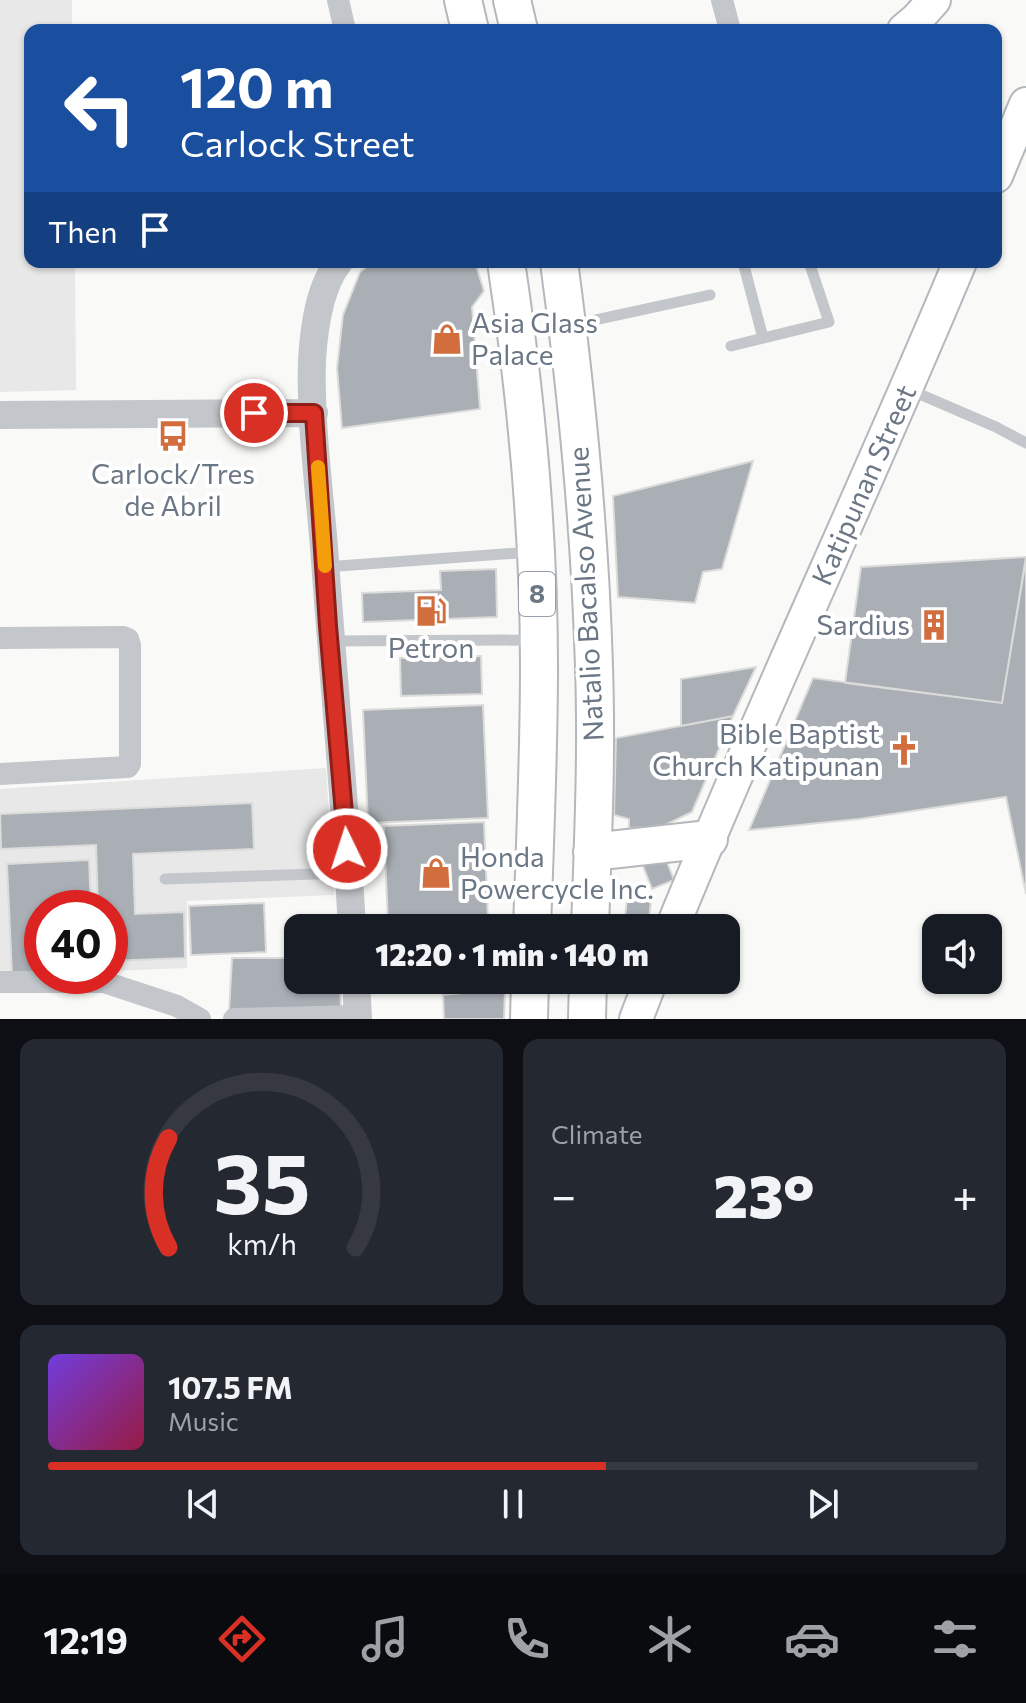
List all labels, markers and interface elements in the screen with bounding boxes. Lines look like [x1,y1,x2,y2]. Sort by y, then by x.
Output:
text: 120 m [180,51,334,120]
icon: left [48,56,152,160]
text: Carlock Street [180,120,414,164]
icon: arrive [133,208,177,252]
text: Then [48,212,117,249]
place label: Asia Glass Palace [471,305,598,371]
shop icon: Asia Glass Palace [430,322,464,356]
pin [220,379,288,447]
street label: Katipunan Street [804,379,922,590]
icon: arrive [232,391,276,435]
bus stop icon: Carlock/Tres de Abril [156,419,190,453]
street label: Natalio Bacalso Avenue [560,446,610,742]
place label: Carlock/Tres de Abril [91,456,255,522]
road number: 8 [519,572,555,616]
fuel station icon: Petron [414,594,448,628]
place label: Sardius [816,607,910,641]
building icon: Sardius [917,608,951,642]
place label: Petron [388,630,474,664]
place label: Bible Baptist Church Katipunan [652,716,880,782]
church icon: Bible Baptist Church Katipunan [887,733,921,767]
position arrow [305,807,389,891]
place label: Honda Powercycle Inc. [460,839,654,905]
shop icon: Honda Powercycle Inc. [419,856,453,890]
speed limit sign: 40 [24,890,128,994]
map controls [922,914,1002,994]
button: sound [922,914,1002,994]
text: 12:20 · 1 min · 140 m [375,935,649,972]
text: Climate [551,1118,643,1149]
text: 35 [213,1129,310,1231]
text: 23° [714,1157,815,1230]
text: − [551,1167,576,1221]
text: + [952,1167,978,1221]
text: km/h [227,1226,296,1261]
text: 107.5 FM [168,1368,293,1405]
text: Music [168,1405,239,1436]
icon: previous [181,1482,225,1526]
icon: pause [491,1482,535,1526]
icon: next [801,1482,845,1526]
icon: directions [214,1611,270,1667]
icon: music [357,1611,413,1667]
icon: phone [499,1611,555,1667]
icon: climate [642,1611,698,1667]
icon: car [784,1611,840,1667]
icon: filters [927,1611,983,1667]
text: 12:19 [43,1617,128,1661]

